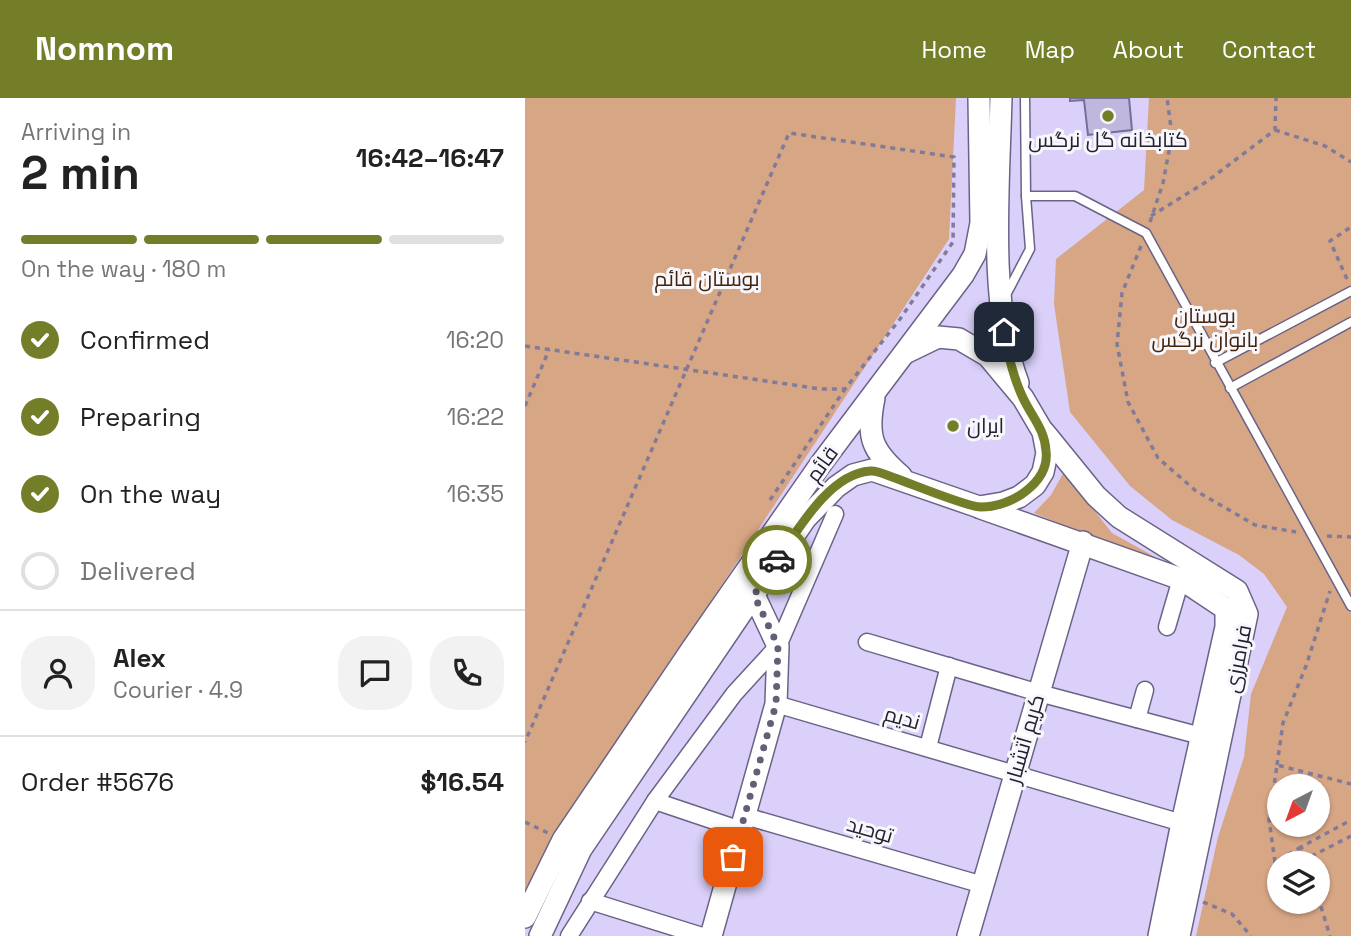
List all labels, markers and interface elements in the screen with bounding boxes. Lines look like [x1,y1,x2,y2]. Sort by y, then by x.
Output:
text: Nomnom [35,28,174,70]
text: Home [921,34,987,65]
text: Map [1025,34,1075,65]
text: About [1113,34,1184,65]
text: Contact [1222,34,1316,65]
marker: کتابخانه گل نرگس [1100,108,1116,124]
text: Arriving in [21,117,131,147]
place label: کتابخانه گل نرگس [1028,126,1188,153]
text: 16:42–16:47 [356,141,504,175]
text: 2 min [21,144,140,202]
text: On the way · 180 m [21,254,226,284]
park label: بوستان قائم [654,265,760,293]
pin [974,302,1034,362]
park label: بوستان بانوان نرگس [1152,302,1258,353]
icon: home [985,313,1023,351]
icon: check [21,321,59,359]
text: Confirmed [80,323,210,357]
text: 16:20 [446,325,504,355]
icon: check [21,398,59,436]
text: Preparing [80,400,201,434]
text: 16:22 [447,402,504,432]
place label: ایران [967,412,1004,439]
marker: ایران [945,418,961,434]
street label: قائم [799,440,845,488]
icon: check [21,475,59,513]
text: On the way [80,477,221,511]
text: 16:35 [447,479,504,509]
courier [742,525,812,595]
icon: car [758,541,796,579]
text: Delivered [80,554,196,588]
street label: فرامرزی [1218,623,1257,695]
button: person [21,636,95,710]
button: chat [338,636,412,710]
button: phone [430,636,504,710]
text: Alex [113,641,166,675]
text: Courier · 4.9 [113,675,243,705]
street label: کریم آتشبار [999,691,1051,788]
street label: ندیم [881,700,923,736]
text: Order #5676 [21,765,174,799]
text: $16.54 [421,765,504,799]
north arrow [1267,774,1330,836]
map controls [1267,774,1330,914]
street label: توحید [844,810,897,849]
pin [703,827,763,887]
icon: bag [714,838,752,876]
button: layers [1267,851,1330,914]

